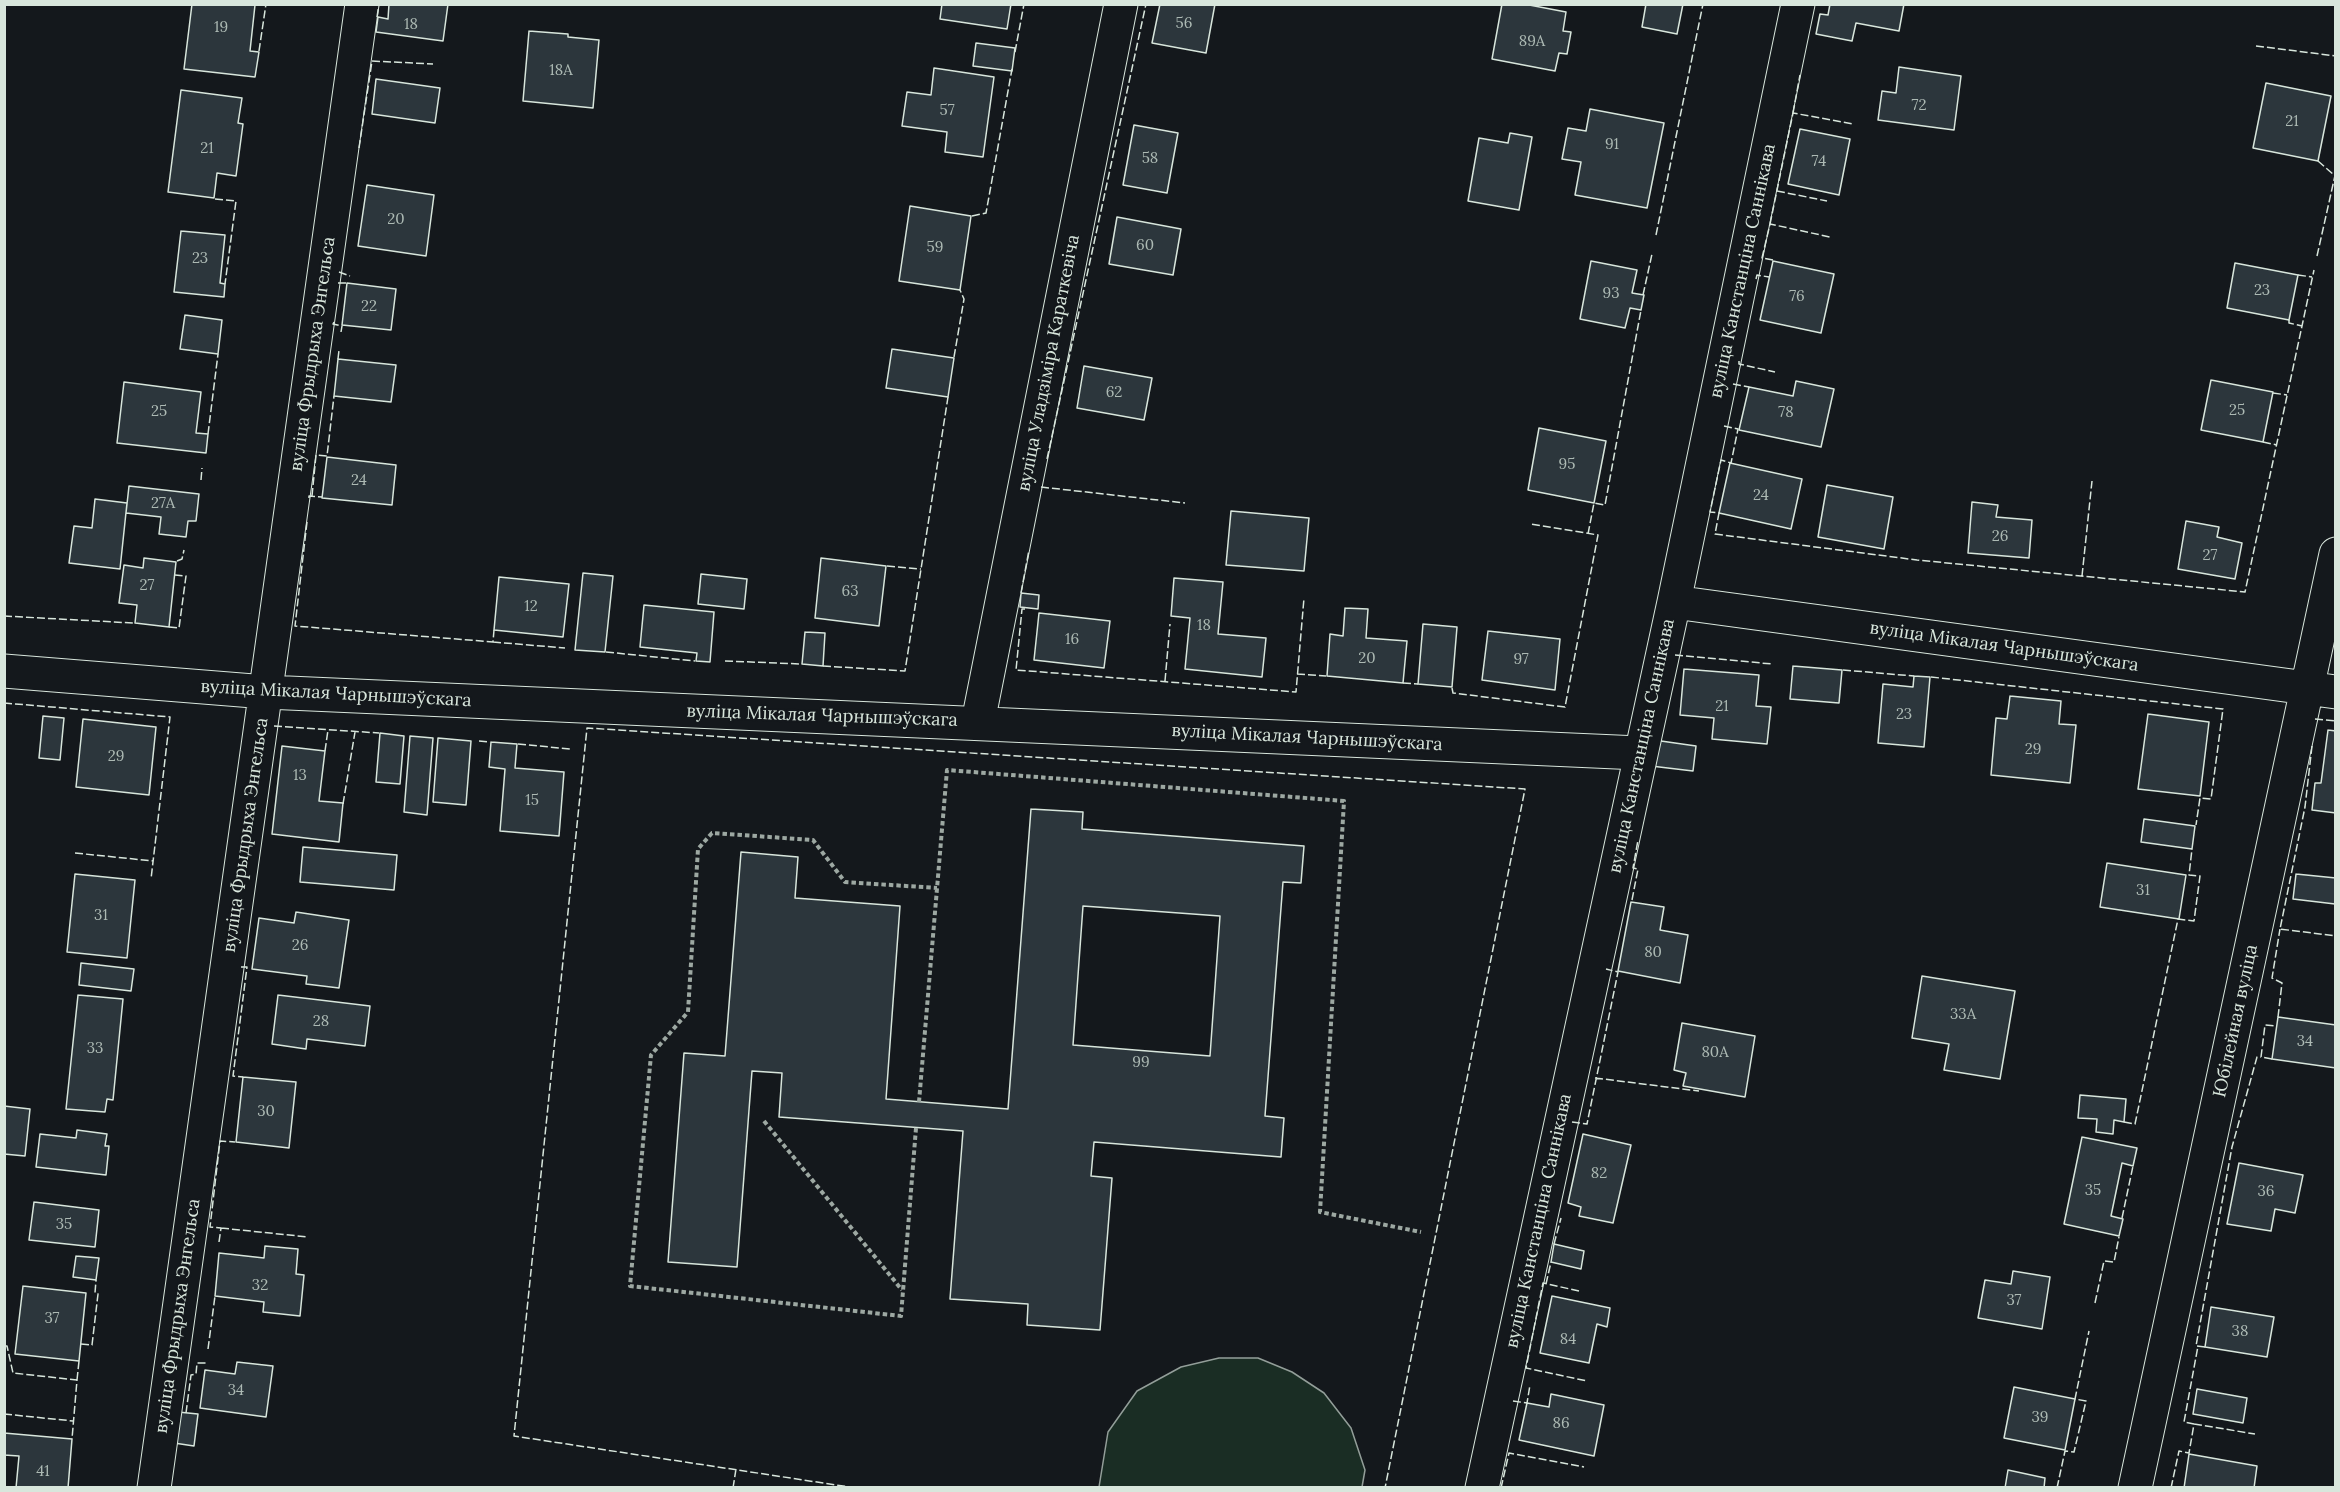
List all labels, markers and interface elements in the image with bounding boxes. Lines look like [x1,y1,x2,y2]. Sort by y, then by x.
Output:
house number: 56 [1176,15,1192,33]
house number: 18 [404,16,418,34]
house number: 19 [214,19,228,37]
house number: 89А [1519,33,1545,51]
house number: 18А [549,62,573,80]
house number: 72 [1912,97,1926,115]
house number: 57 [939,102,955,120]
house number: 21 [2285,113,2299,131]
house number: 91 [1605,136,1619,154]
house number: 21 [200,140,214,158]
street label: вуліца Канстанціна Саннікава [1705,142,1781,400]
house number: 58 [1142,150,1158,168]
house number: 74 [1812,153,1826,171]
house number: 20 [387,211,405,229]
street label: вуліца Уладзіміра Караткевіча [1013,233,1085,493]
street label: вуліца Фрыдрыха Энгельса [286,235,340,473]
house number: 60 [1136,237,1154,255]
house number: 59 [927,239,943,257]
house number: 23 [192,250,208,268]
house number: 23 [2254,282,2270,300]
house number: 93 [1602,285,1620,303]
house number: 76 [1789,288,1805,306]
house number: 22 [361,298,377,316]
house number: 62 [1106,384,1122,402]
house number: 25 [2229,402,2245,420]
house number: 25 [151,403,167,421]
house number: 78 [1778,404,1794,422]
house number: 95 [1559,456,1575,474]
house number: 24 [351,472,367,490]
house number: 24 [1753,487,1769,505]
house number: 27А [151,495,175,513]
house number: 26 [1992,528,2008,546]
house number: 27 [2203,547,2217,565]
house number: 27 [140,577,154,595]
house number: 63 [841,583,859,601]
house number: 12 [524,598,538,616]
house number: 18 [1197,617,1211,635]
street label: вуліца Канстанціна Саннікава [1604,617,1680,875]
street label: вуліца Мікалая Чарнышэўскага [1868,617,2140,677]
house number: 16 [1065,631,1079,649]
house number: 20 [1358,650,1376,668]
house number: 97 [1513,651,1529,669]
street label: вуліца Мікалая Чарнышэўскага [200,676,472,712]
house number: 21 [1715,698,1729,716]
street label: вуліца Мікалая Чарнышэўскага [686,700,958,732]
house number: 23 [1896,706,1912,724]
street label: вуліца Фрыдрыха Энгельса [219,716,273,954]
street label: вуліца Мікалая Чарнышэўскага [1171,720,1443,756]
house number: 29 [2025,741,2041,759]
house number: 29 [108,748,124,766]
house number: 13 [293,767,307,785]
house number: 15 [525,792,539,810]
house number: 31 [2136,882,2150,900]
house number: 31 [94,907,108,925]
house number: 26 [292,937,308,955]
street label: Юбілейная вуліца [2209,943,2263,1099]
house number: 80 [1644,944,1662,962]
house number: 33А [1950,1006,1976,1024]
house number: 28 [313,1013,329,1031]
house number: 34 [2297,1033,2313,1051]
house number: 33 [87,1040,103,1058]
house number: 80А [1701,1044,1729,1062]
house number: 99 [1132,1054,1150,1072]
street label: вуліца Канстанціна Саннікава [1501,1092,1577,1350]
house number: 30 [257,1103,275,1121]
house number: 82 [1591,1165,1607,1183]
house number: 35 [2085,1182,2101,1200]
house number: 36 [2257,1183,2275,1201]
street label: вуліца Фрыдрыха Энгельса [151,1197,205,1435]
house number: 35 [56,1216,72,1234]
house number: 32 [252,1277,268,1295]
house number: 37 [2007,1292,2021,1310]
house number: 37 [45,1310,59,1328]
house number: 38 [2232,1323,2248,1341]
house number: 84 [1560,1331,1576,1349]
house number: 34 [228,1382,244,1400]
house number: 39 [2031,1409,2049,1427]
house number: 86 [1552,1415,1570,1433]
house number: 41 [36,1463,50,1481]

